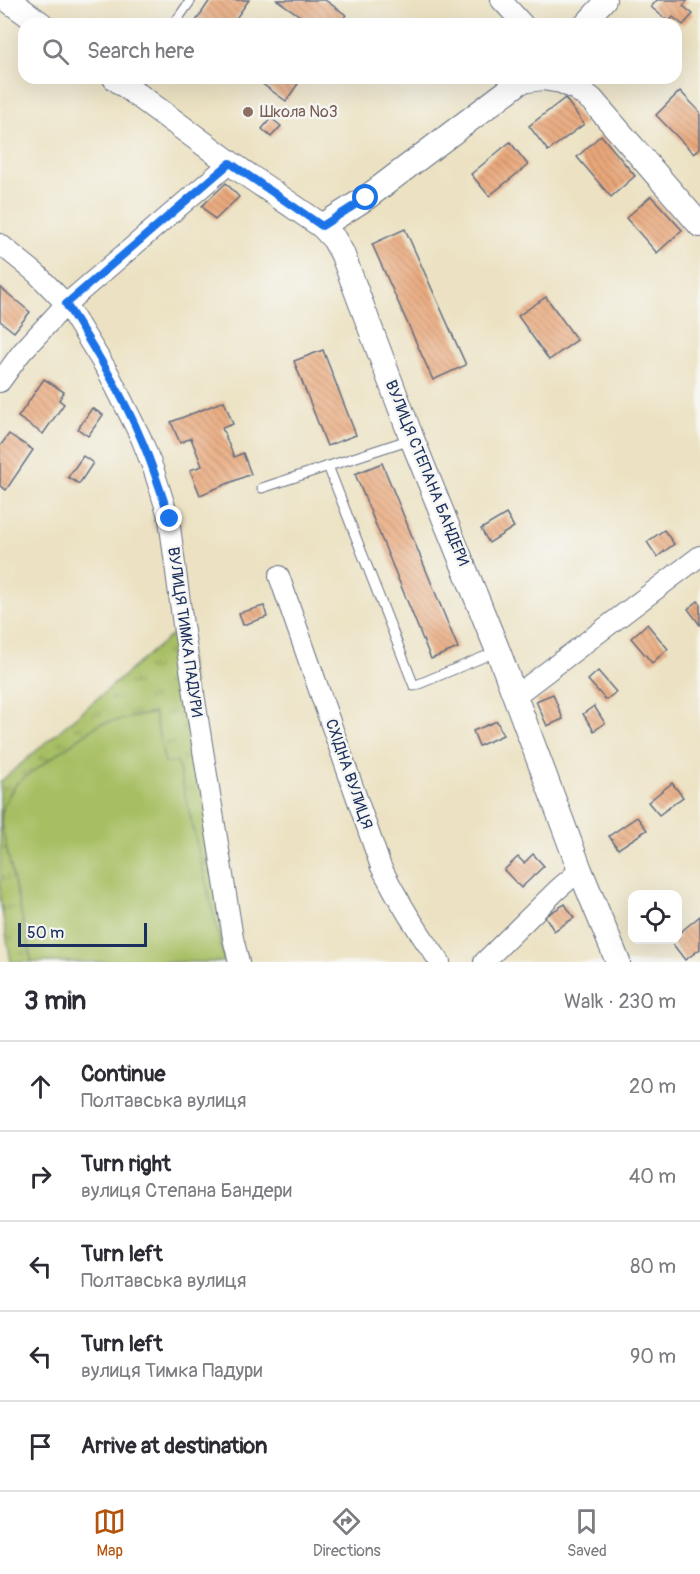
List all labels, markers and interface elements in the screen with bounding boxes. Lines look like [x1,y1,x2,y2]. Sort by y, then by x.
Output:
search box [18,18,682,84]
icon: search [39,35,72,68]
text: Search here [87,37,194,65]
place label: Школа №3 [260,102,338,122]
marker: Школа №3 [241,105,255,119]
route start [352,184,378,210]
street label: ВУЛИЦЯ СТЕПАНА БАНДЕРИ [381,377,474,569]
route end [156,505,182,531]
street label: ВУЛИЦЯ ТИМКА ПАДУРИ [163,546,207,719]
street label: СХІДНА ВУЛИЦЯ [321,716,377,832]
map controls [628,890,682,944]
button: locate [628,890,682,944]
scale bar [18,920,147,947]
text: 50 m [27,923,64,943]
text: 3 min [24,985,86,1017]
text: Walk · 230 m [564,989,676,1014]
text: Continue [81,1060,165,1088]
icon: ahead [24,1070,57,1103]
text: 20 m [629,1074,676,1099]
text: Полтавська вулиця [81,1088,246,1113]
text: Turn right [81,1150,171,1178]
icon: right [24,1160,57,1193]
text: 40 m [629,1164,676,1189]
text: вулиця Степана Бандери [81,1178,292,1203]
text: Turn left [81,1240,163,1268]
icon: left [24,1250,57,1283]
text: 80 m [630,1254,676,1279]
text: Полтавська вулиця [81,1268,246,1293]
text: Turn left [81,1330,163,1358]
icon: left [24,1340,57,1373]
text: 90 m [630,1344,676,1369]
text: вулиця Тимка Падури [81,1358,262,1383]
icon: arrive [24,1430,57,1463]
text: Arrive at destination [81,1432,267,1460]
tab: Map [93,1505,126,1561]
tab: Directions [313,1505,381,1561]
tab: Saved [567,1505,607,1561]

